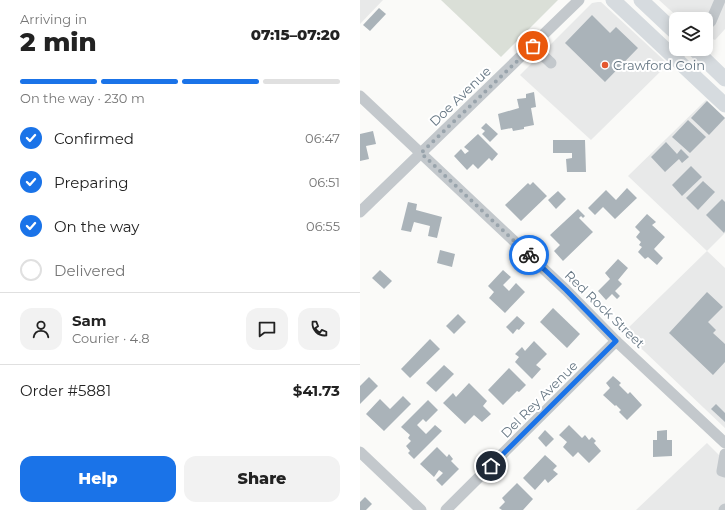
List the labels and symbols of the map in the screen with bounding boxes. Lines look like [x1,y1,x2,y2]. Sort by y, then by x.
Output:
pin [516,29,550,63]
place label: Crawford Coin [613,57,705,73]
marker: Crawford Coin [600,60,610,70]
street label: Doe Avenue [426,63,494,129]
courier [509,235,549,275]
street label: Red Rock Street [562,267,648,351]
street label: Del Rey Avenue [497,357,581,441]
pin [474,449,508,483]

